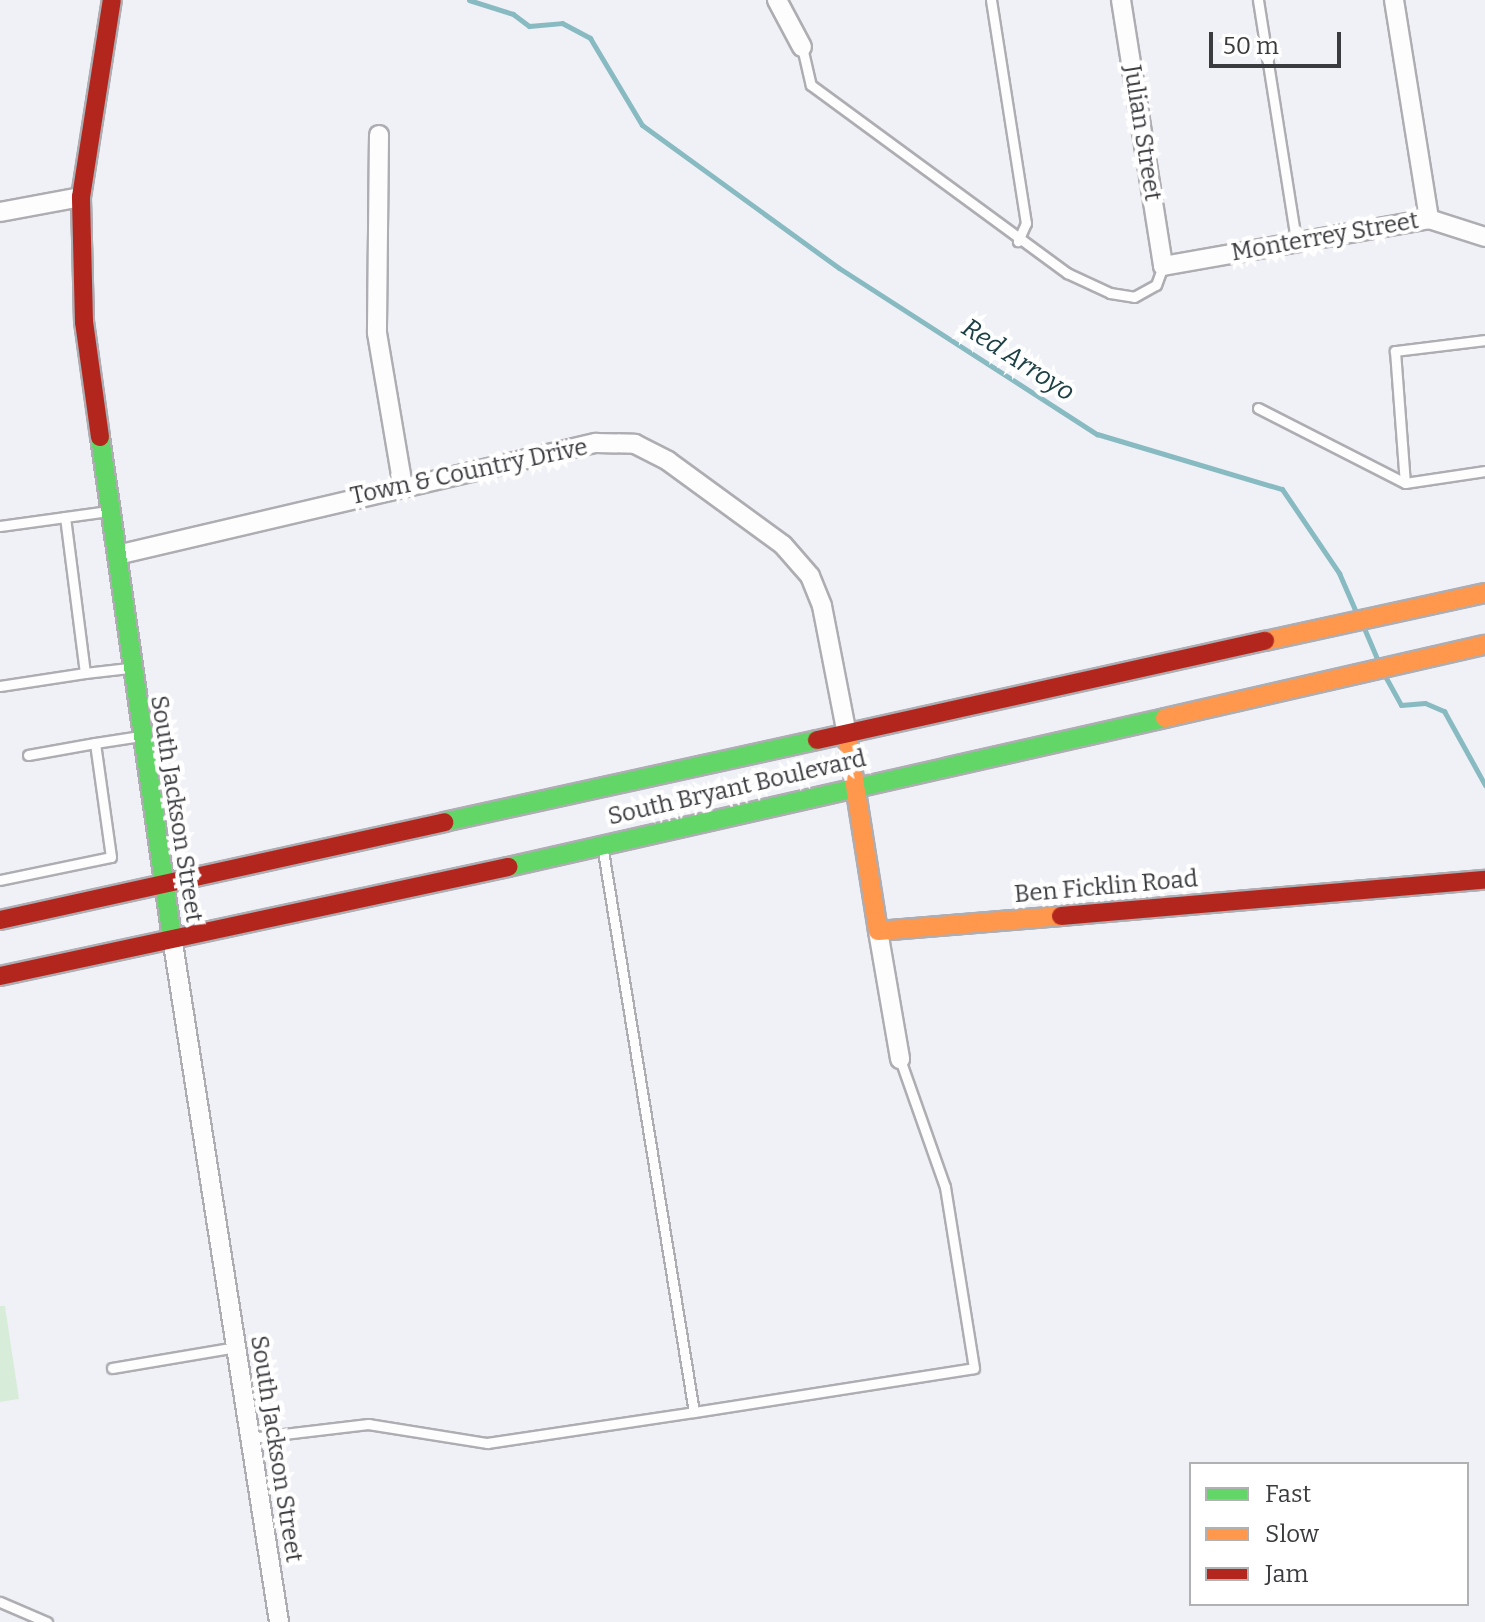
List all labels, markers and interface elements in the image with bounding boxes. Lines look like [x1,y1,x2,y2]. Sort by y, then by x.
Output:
scale bar [1213,16,1345,66]
text: 50 m [1223,32,1279,60]
street label: Julian Street [1117,63,1167,203]
street label: Monterrey Street [1229,206,1421,268]
water label: Red Arroyo [956,312,1080,408]
street label: Town & Country Drive [348,433,590,511]
street label: South Jackson Street [144,694,208,924]
street label: South Bryant Boulevard [605,744,869,832]
street label: Ben Ficklin Road [1013,865,1199,909]
street label: South Jackson Street [244,1334,308,1564]
legend [1189,1462,1469,1606]
text: Fast [1265,1480,1311,1508]
text: Slow [1265,1520,1319,1548]
text: Jam [1265,1560,1308,1588]

